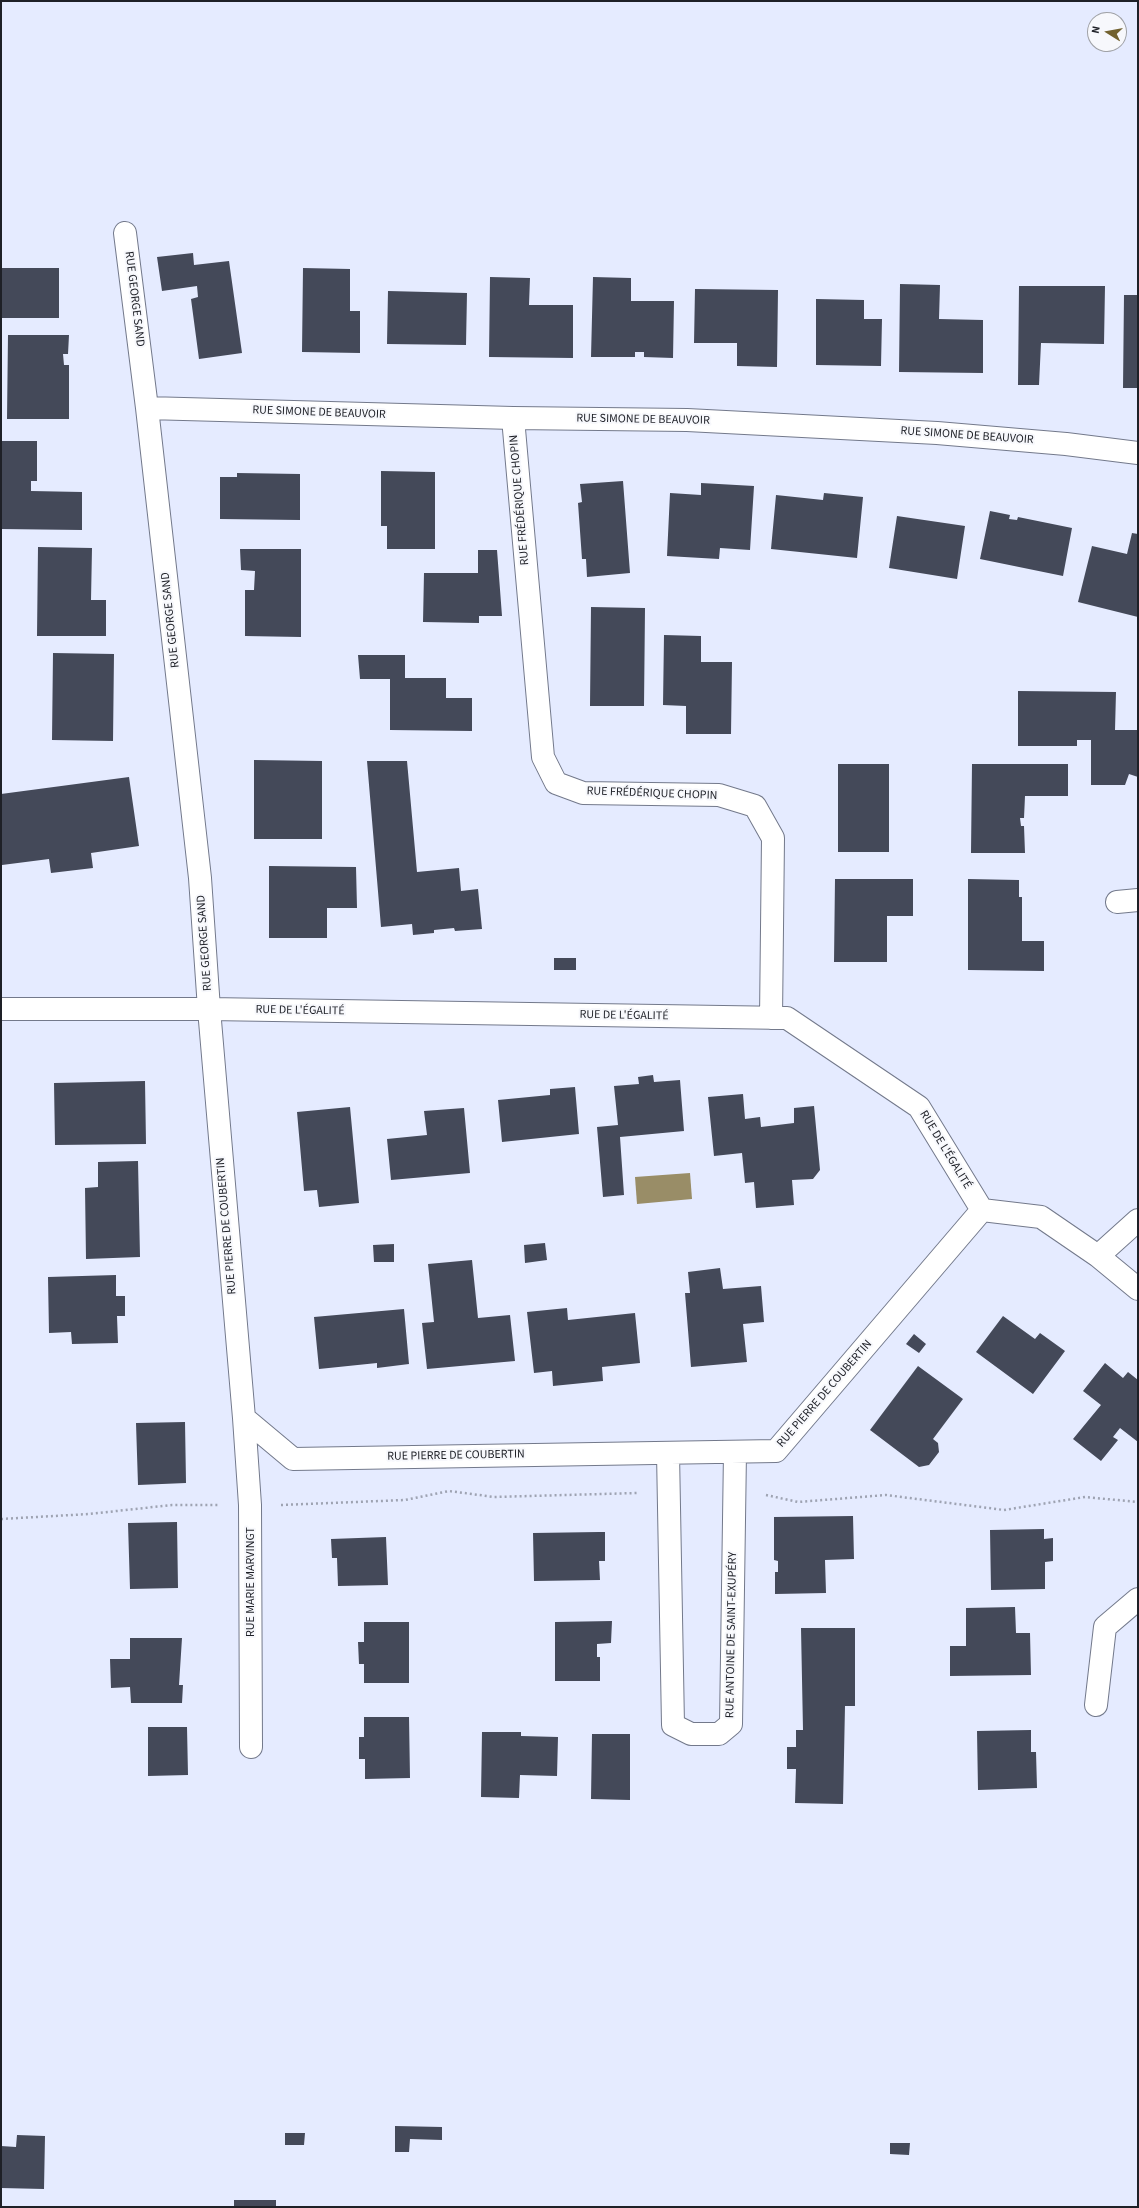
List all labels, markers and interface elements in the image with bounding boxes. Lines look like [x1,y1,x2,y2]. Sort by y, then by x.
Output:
north arrow [1087,12,1127,52]
text: N [1088,25,1104,35]
street label: RUE GEORGE SAND [121,250,147,348]
street label: RUE SIMONE DE BEAUVOIR [252,403,386,423]
street label: RUE SIMONE DE BEAUVOIR [576,412,710,428]
street label: RUE SIMONE DE BEAUVOIR [900,424,1034,448]
street label: RUE FRÉDÉRIQUE CHOPIN [507,434,533,566]
street label: RUE GEORGE SAND [159,572,183,668]
street label: RUE FRÉDÉRIQUE CHOPIN [586,785,718,803]
street label: RUE GEORGE SAND [194,895,216,991]
street label: RUE DE L'ÉGALITÉ [255,1003,345,1019]
street label: RUE DE L'ÉGALITÉ [579,1008,669,1024]
street label: RUE DE L'ÉGALITÉ [916,1108,974,1192]
street label: RUE PIERRE DE COUBERTIN [214,1157,240,1295]
street label: RUE PIERRE DE COUBERTIN [774,1337,876,1451]
street label: RUE PIERRE DE COUBERTIN [387,1448,525,1464]
street label: RUE MARIE MARVINGT [244,1527,258,1637]
street label: RUE ANTOINE DE SAINT-EXUPÉRY [723,1552,741,1718]

